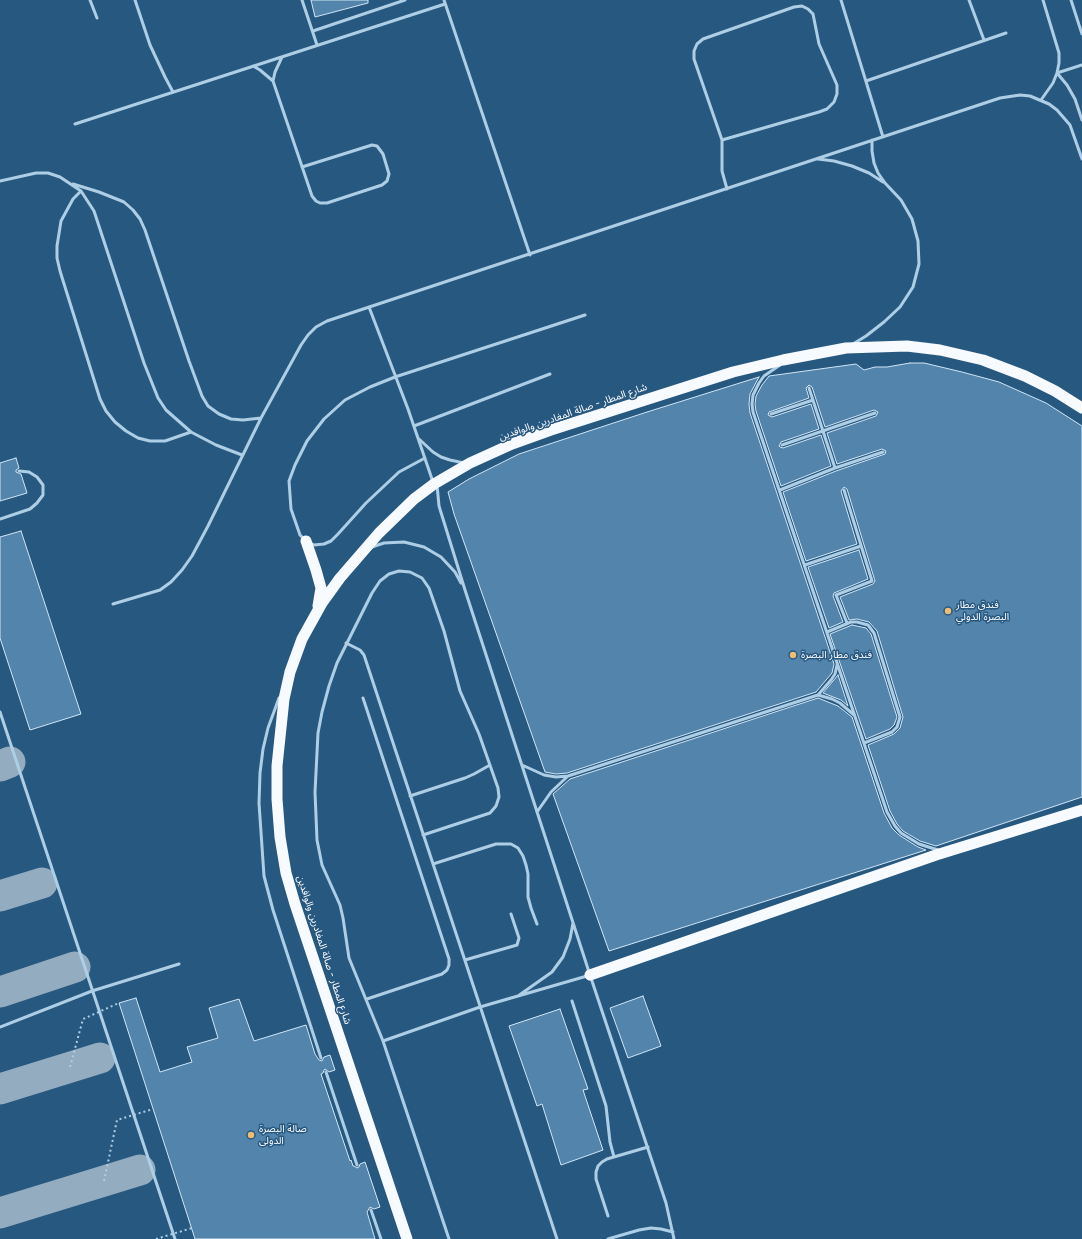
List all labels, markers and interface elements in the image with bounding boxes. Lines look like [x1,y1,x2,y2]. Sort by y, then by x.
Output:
street label: شارع المطار - صالة المغادرين والوافدين [497,381,649,443]
place label: فندق مطار البصرة الدولي [956,599,1009,622]
marker: فندق مطار البصرة الدولي [943,606,953,616]
place label: فندق مطار البصرة [801,649,872,661]
marker: فندق مطار البصرة [788,650,798,660]
street label: شارع المطار - صالة المغادرين والوافدين [294,874,354,1026]
place label: صالة البصرة الدولى [259,1123,307,1146]
marker: صالة البصرة الدولى [246,1130,256,1140]

